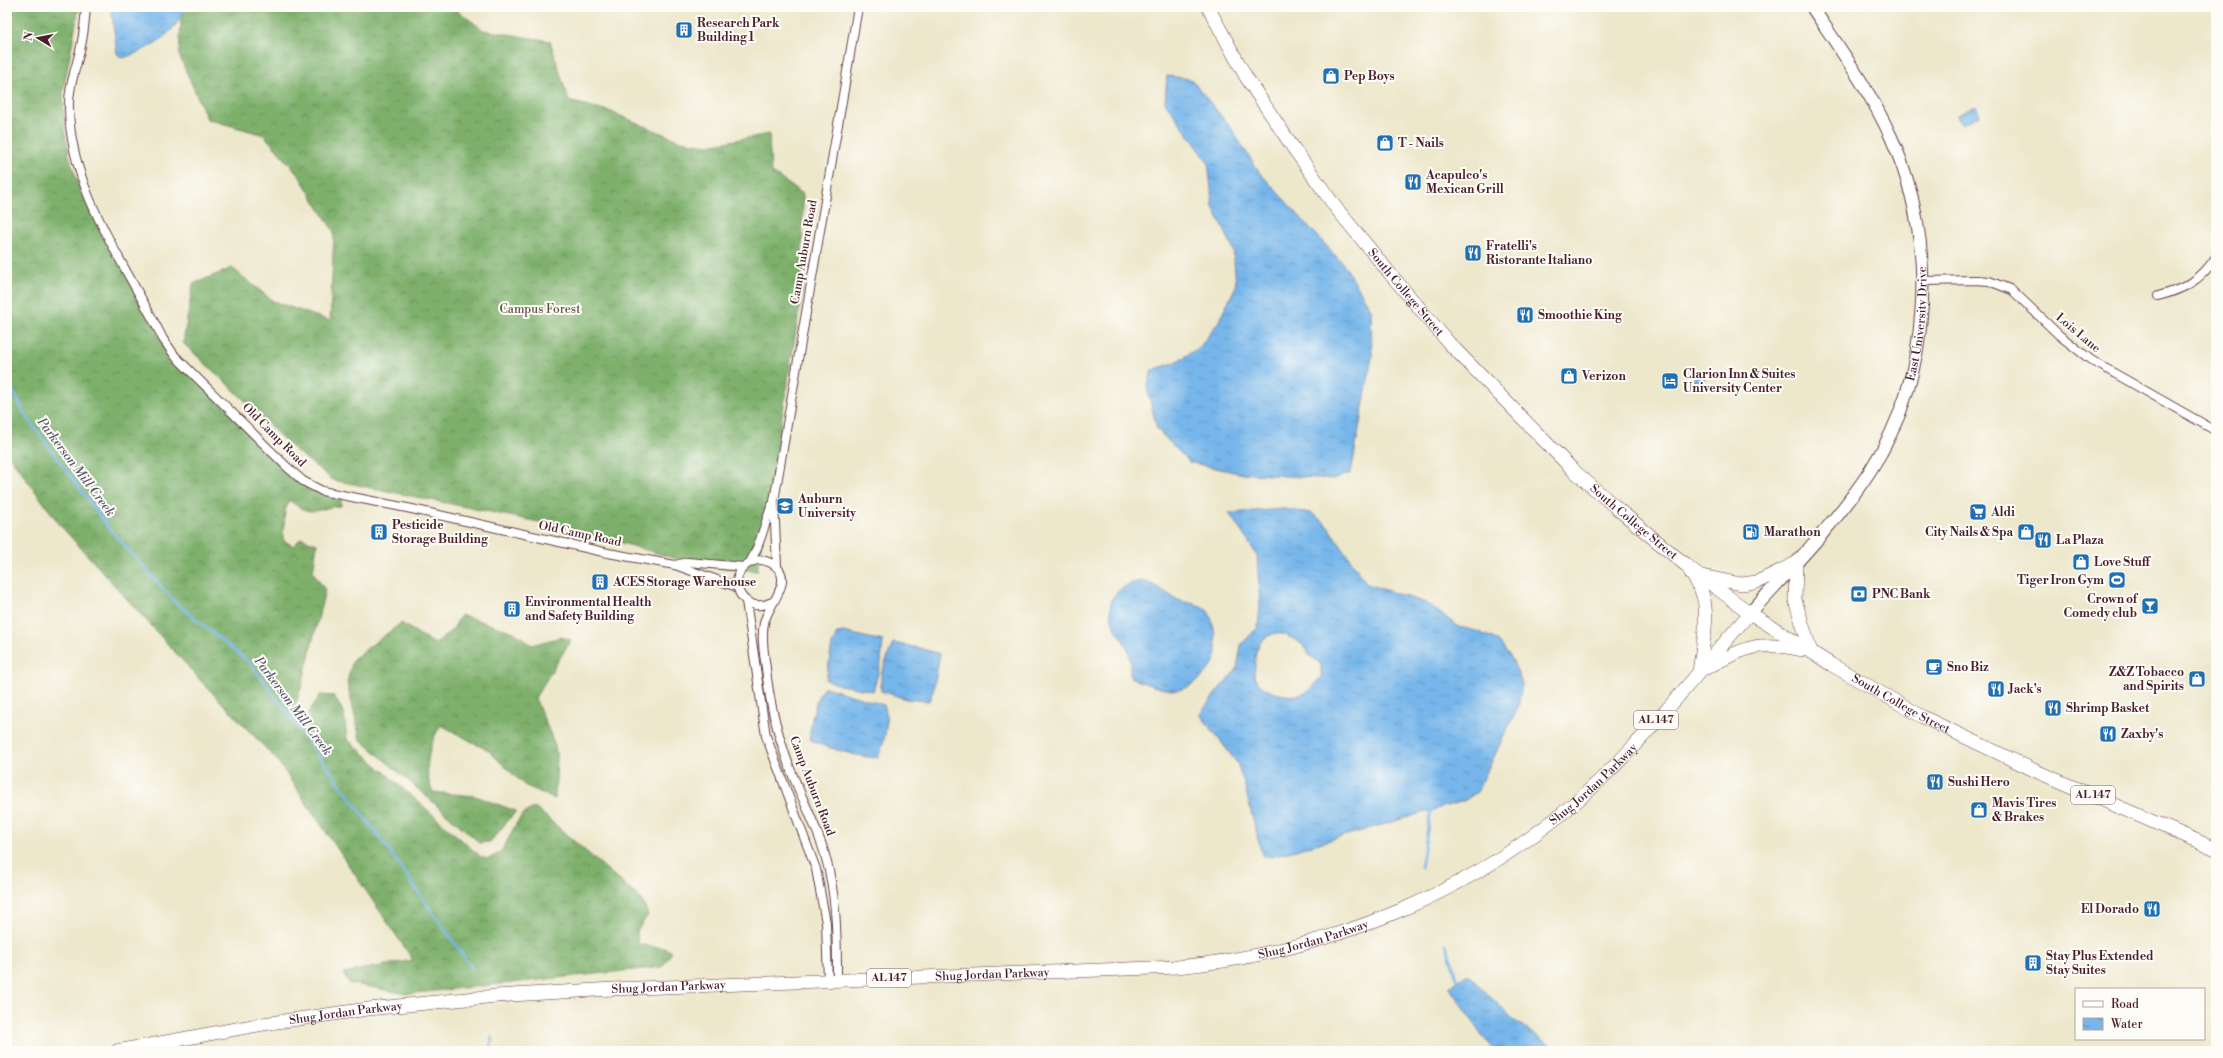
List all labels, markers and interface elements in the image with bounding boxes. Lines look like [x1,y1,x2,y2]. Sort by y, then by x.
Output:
place label: Research Park Building 1 [697,16,780,45]
north arrow [18,18,58,58]
building icon: Research Park Building 1 [674,20,694,40]
text: N [21,31,37,42]
shop icon: Pep Boys [1321,66,1341,86]
place label: Pep Boys [1344,69,1395,84]
shop icon: T - Nails [1375,133,1395,153]
place label: T - Nails [1398,136,1444,151]
place label: Acapulco's Mexican Grill [1425,168,1504,197]
restaurant icon: Acapulco's Mexican Grill [1403,172,1423,192]
street label: Camp Auburn Road [787,198,821,305]
place label: Fratelli's Ristorante Italiano [1486,239,1592,268]
restaurant icon: Fratelli's Ristorante Italiano [1463,243,1483,263]
street label: South College Street [1365,245,1448,340]
street label: East University Drive [1903,266,1930,383]
park label: Campus Forest [500,302,581,317]
restaurant icon: Smoothie King [1515,305,1535,325]
place label: Smoothie King [1538,308,1623,323]
street label: Lois Lane [2053,310,2103,356]
shop icon: Verizon [1559,366,1579,386]
place label: Clarion Inn & Suites University Center [1683,367,1796,396]
place label: Verizon [1581,369,1626,384]
hotel icon: Clarion Inn & Suites University Center [1660,371,1680,391]
street label: Old Camp Road [239,400,309,470]
water label: Parkerson Mill Creek [33,414,118,520]
street label: South College Street [1587,481,1681,563]
place label: Auburn University [797,492,857,521]
school or university icon: Auburn University [775,496,795,516]
supermarket icon: Aldi [1968,502,1988,522]
place label: Aldi [1990,505,2015,520]
place label: Pesticide Storage Building [392,518,489,547]
street label: Old Camp Road [537,518,623,550]
building icon: Pesticide Storage Building [369,522,389,542]
fuel station icon: Marathon [1741,522,1761,542]
shop icon: City Nails & Spa [2016,522,2036,542]
place label: Marathon [1764,525,1821,540]
place label: City Nails & Spa [1925,525,2013,540]
restaurant icon: La Plaza [2033,530,2053,550]
place label: La Plaza [2056,533,2104,548]
shop icon: Love Stuff [2071,552,2091,572]
place label: Love Stuff [2094,555,2152,570]
sports icon: Tiger Iron Gym [2107,570,2127,590]
building icon: ACES Storage Warehouse [590,572,610,592]
place label: Tiger Iron Gym [2017,573,2104,588]
place label: ACES Storage Warehouse [612,575,757,590]
bank icon: PNC Bank [1849,584,1869,604]
place label: PNC Bank [1872,587,1931,602]
place label: Crown of Comedy club [2064,592,2139,621]
place label: Environmental Health and Safety Building [525,595,652,624]
bar icon: Crown of Comedy club [2140,596,2160,616]
building icon: Environmental Health and Safety Building [502,599,522,619]
water label: Parkerson Mill Creek [250,653,335,759]
cafe icon: Sno Biz [1924,657,1944,677]
place label: Sno Biz [1947,660,1989,675]
place label: Z&Z Tobacco and Spirits [2109,665,2184,694]
shop icon: Z&Z Tobacco and Spirits [2187,669,2207,689]
street label: South College Street [1849,670,1953,737]
restaurant icon: Jack's [1986,679,2006,699]
place label: Jack's [2007,682,2042,697]
restaurant icon: Shrimp Basket [2043,698,2063,718]
place label: Shrimp Basket [2066,701,2150,716]
road number: AL 147 [1634,711,1678,729]
restaurant icon: Zaxby's [2098,724,2118,744]
place label: Zaxby's [2121,727,2163,742]
street label: Camp Auburn Road [786,734,838,838]
street label: Shug Jordan Parkway [1546,740,1640,828]
restaurant icon: Sushi Hero [1925,772,1945,792]
place label: Sushi Hero [1948,775,2010,790]
road number: AL 147 [2071,786,2115,804]
place label: Mavis Tires & Brakes [1992,796,2057,825]
shop icon: Mavis Tires & Brakes [1969,800,1989,820]
restaurant icon: El Dorado [2142,899,2162,919]
place label: El Dorado [2081,902,2139,917]
street label: Shug Jordan Parkway [1257,916,1371,962]
place label: Stay Plus Extended Stay Suites [2046,949,2154,978]
building icon: Stay Plus Extended Stay Suites [2023,953,2043,973]
street label: Shug Jordan Parkway [935,964,1050,984]
road number: AL 147 [867,969,911,987]
street label: Shug Jordan Parkway [611,977,726,997]
legend [2075,988,2205,1040]
text: Road [2111,997,2139,1012]
street label: Shug Jordan Parkway [288,998,403,1028]
text: Water [2110,1017,2143,1032]

